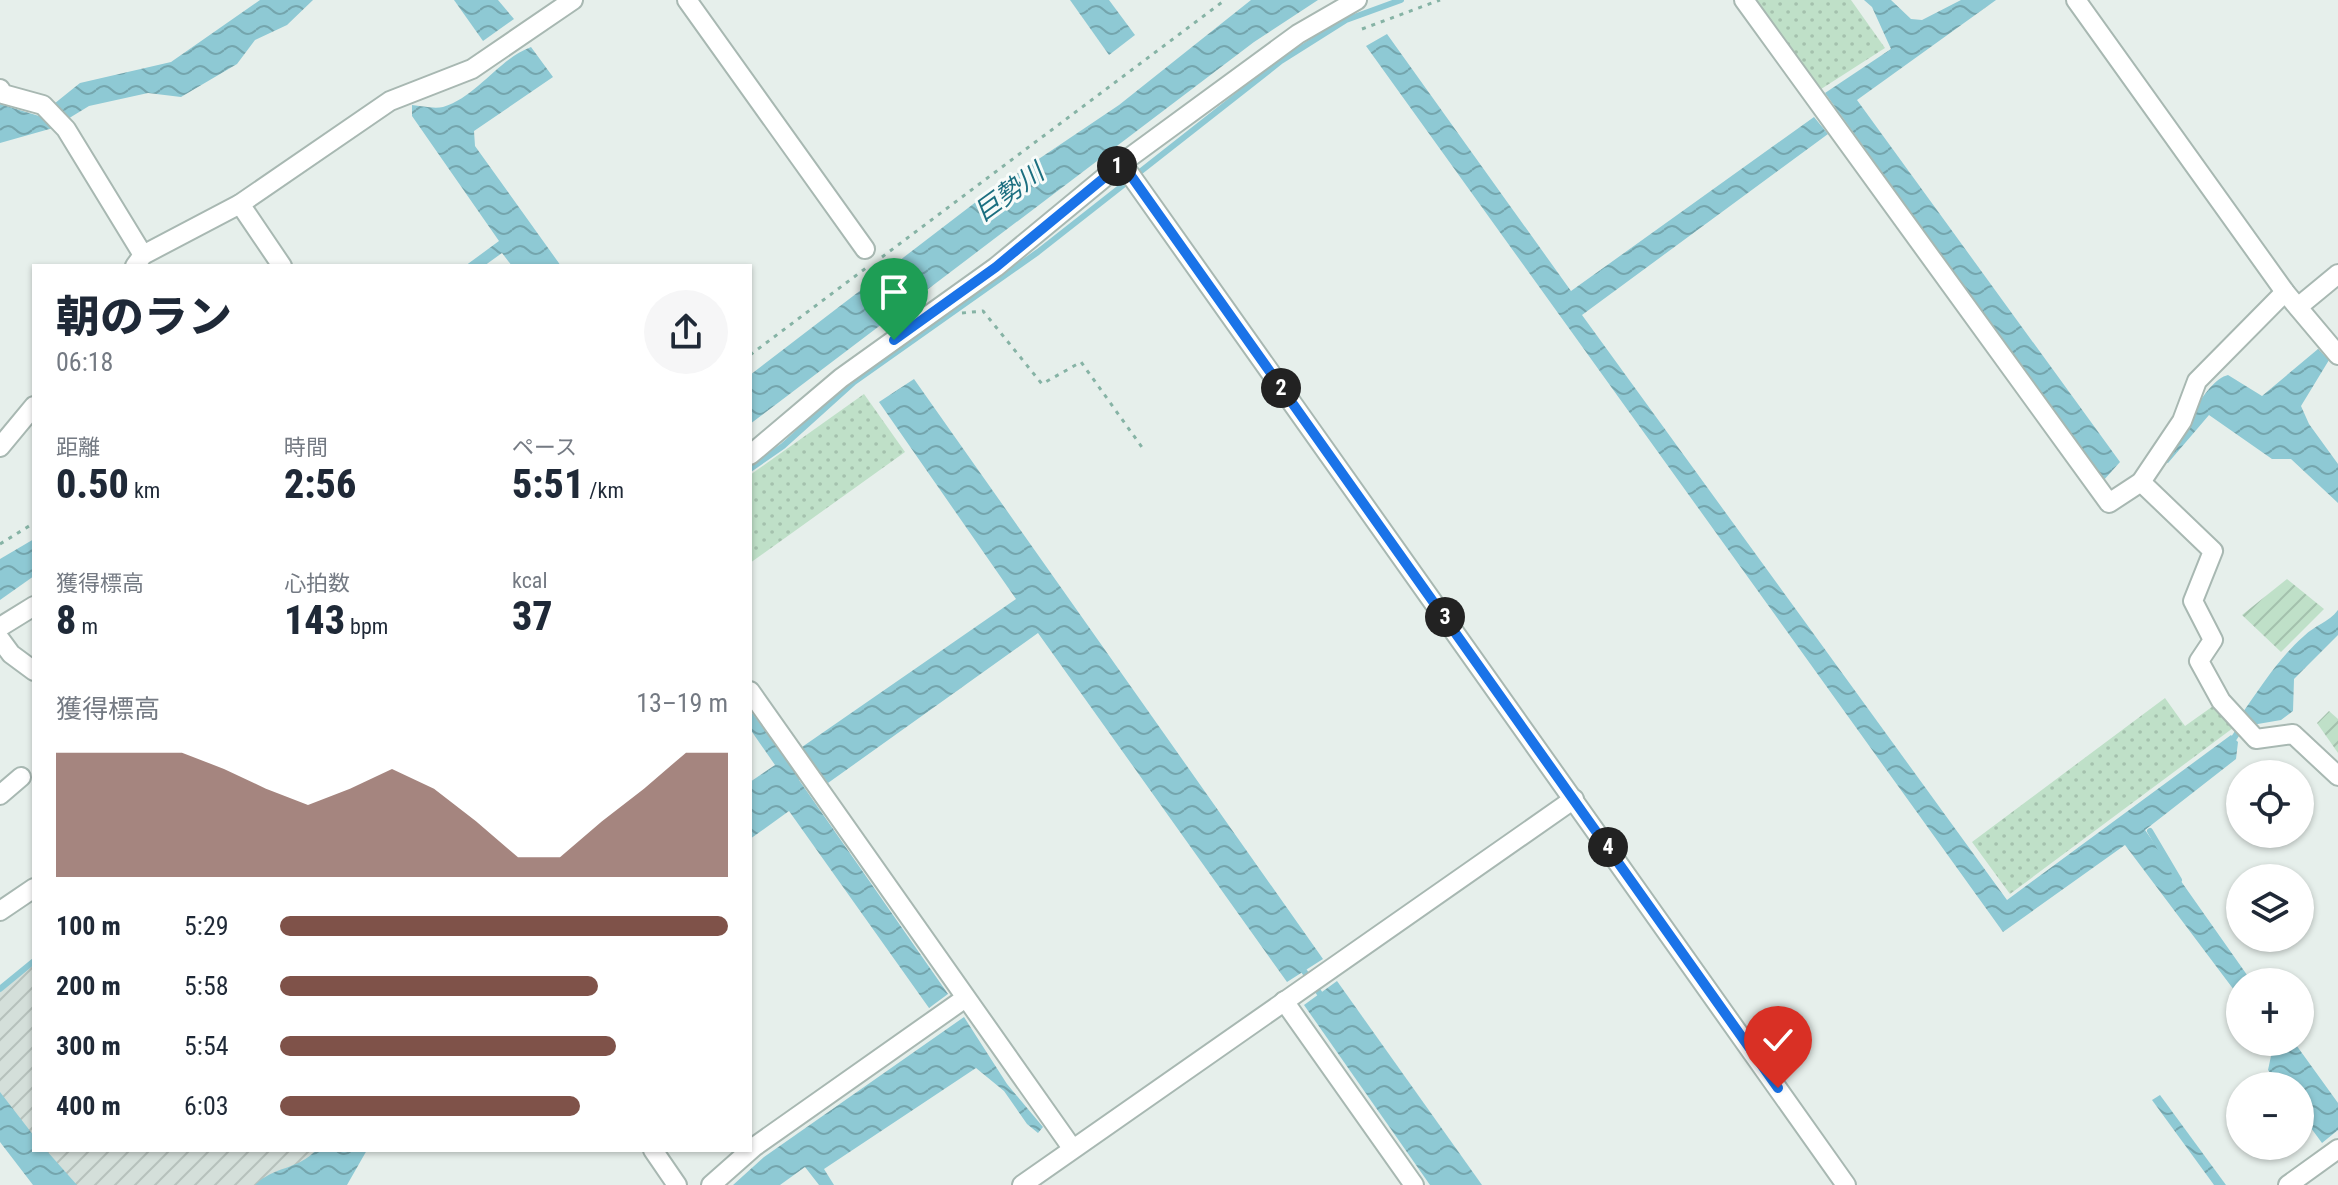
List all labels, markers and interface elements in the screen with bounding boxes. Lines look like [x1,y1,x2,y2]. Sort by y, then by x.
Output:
pin: 1 [1097,146,1137,186]
text: 1 [1111,153,1123,178]
water label: 巨勢川 [969,155,1052,227]
pin [860,258,928,340]
icon: arrive [872,270,916,314]
button: share [644,290,728,374]
text: 朝のラン [56,291,232,343]
text: 06:18 [56,347,113,377]
pin: 2 [1261,368,1301,408]
text: 2 [1275,375,1287,400]
text: 距離 [56,435,100,460]
text: 時間 [284,435,328,460]
text: ペース [512,435,577,460]
text: 0.50 [56,461,129,508]
text: 2:56 [284,461,356,508]
text: 5:51 [512,461,584,508]
text: km [129,478,160,503]
text: /km [584,478,624,503]
text: kcal [512,568,547,593]
text: 獲得標高 [56,571,144,596]
text: 心拍数 [284,571,350,596]
text: 37 [512,593,553,640]
text: 8 [56,597,76,644]
text: 143 [284,597,345,644]
pin: 3 [1425,597,1465,637]
text: 3 [1439,604,1451,629]
text: m [76,614,98,639]
text: bpm [345,614,388,639]
text: 13–19 m [636,688,728,718]
text: 獲得標高 [56,694,160,724]
map controls [2226,760,2314,1160]
button: locate [2226,760,2314,848]
pin: 4 [1588,827,1628,867]
text: 4 [1602,834,1614,859]
button: layers [2226,864,2314,952]
text: 100 m [56,911,121,941]
text: 5:29 [184,911,229,941]
button: + [2226,968,2314,1056]
text: 200 m [56,971,121,1001]
text: 5:58 [184,971,229,1001]
pin [1744,1006,1812,1088]
icon: check [1756,1018,1800,1062]
text: 300 m [56,1031,121,1061]
text: 5:54 [184,1031,229,1061]
button: − [2226,1072,2314,1160]
text: 400 m [56,1091,121,1121]
text: 6:03 [184,1091,229,1121]

